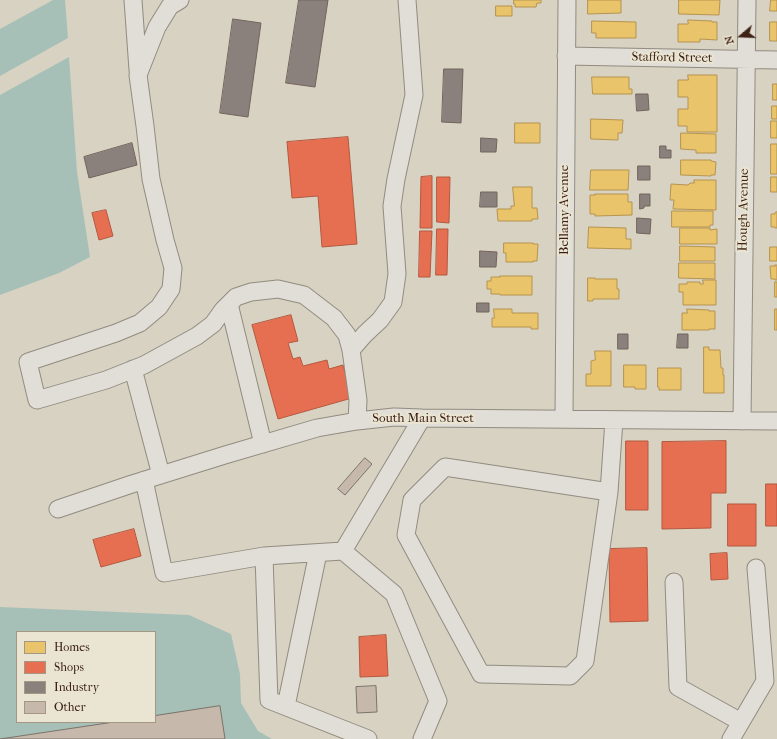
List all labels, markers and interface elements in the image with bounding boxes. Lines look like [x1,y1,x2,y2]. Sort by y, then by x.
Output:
north arrow [721,16,761,56]
text: N [722,34,737,46]
street label: Stafford Street [631,49,713,67]
street label: Bellamy Avenue [557,165,573,255]
street label: Hough Avenue [735,168,753,252]
street label: South Main Street [372,411,474,427]
legend [16,631,156,723]
text: Homes [54,640,90,654]
text: Shops [54,660,84,674]
text: Industry [54,680,99,694]
text: Other [54,700,86,714]

